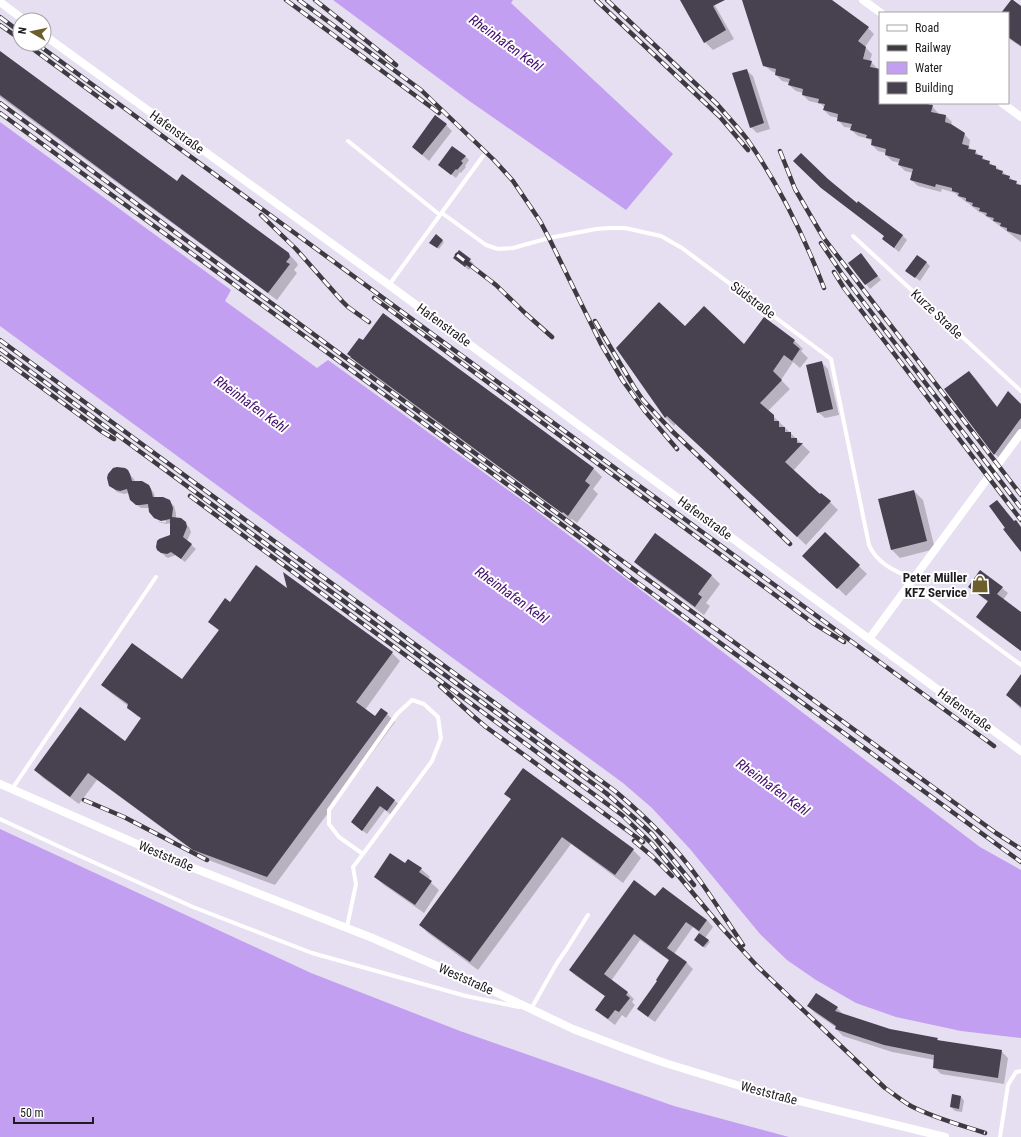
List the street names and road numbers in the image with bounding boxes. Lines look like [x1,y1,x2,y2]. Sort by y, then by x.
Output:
street label: Hafenstraße [147,107,207,157]
street label: Südstraße [728,278,778,322]
street label: Kurze Straße [908,286,966,342]
street label: Hafenstraße [414,300,474,350]
street label: Hafenstraße [675,493,735,543]
street label: Hafenstraße [935,685,995,735]
street label: Weststraße [136,838,196,874]
street label: Weststraße [436,960,496,998]
street label: Weststraße [739,1078,799,1108]

